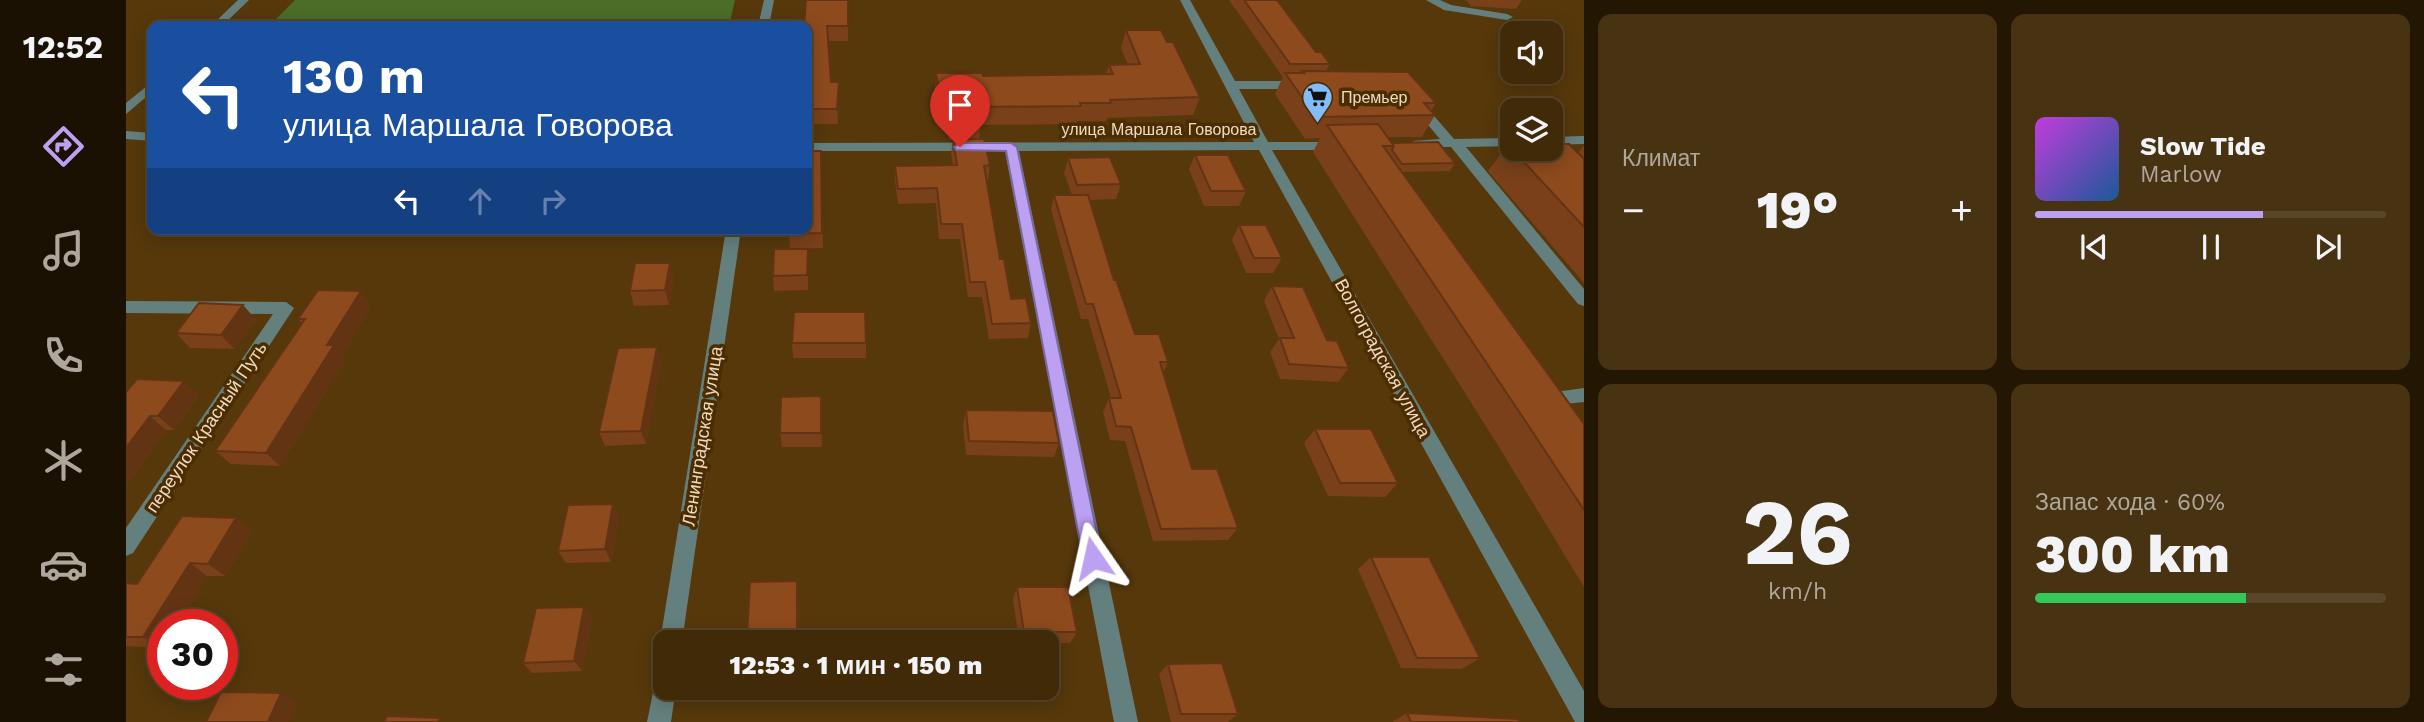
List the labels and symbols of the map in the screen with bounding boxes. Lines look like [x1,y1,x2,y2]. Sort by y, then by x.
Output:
pin [930,75,990,147]
supermarket icon: Премьер [1301,80,1335,124]
place label: Премьер [1341,88,1408,107]
street label: улица Маршала Говорова [1062,120,1257,139]
street label: Волгоградская улица [1331,275,1436,442]
street label: переулок Красный Путь [141,338,271,516]
street label: Ленинградская улица [677,344,727,527]
position arrow [1056,521,1130,595]
speed limit sign: 30 [147,609,238,700]

